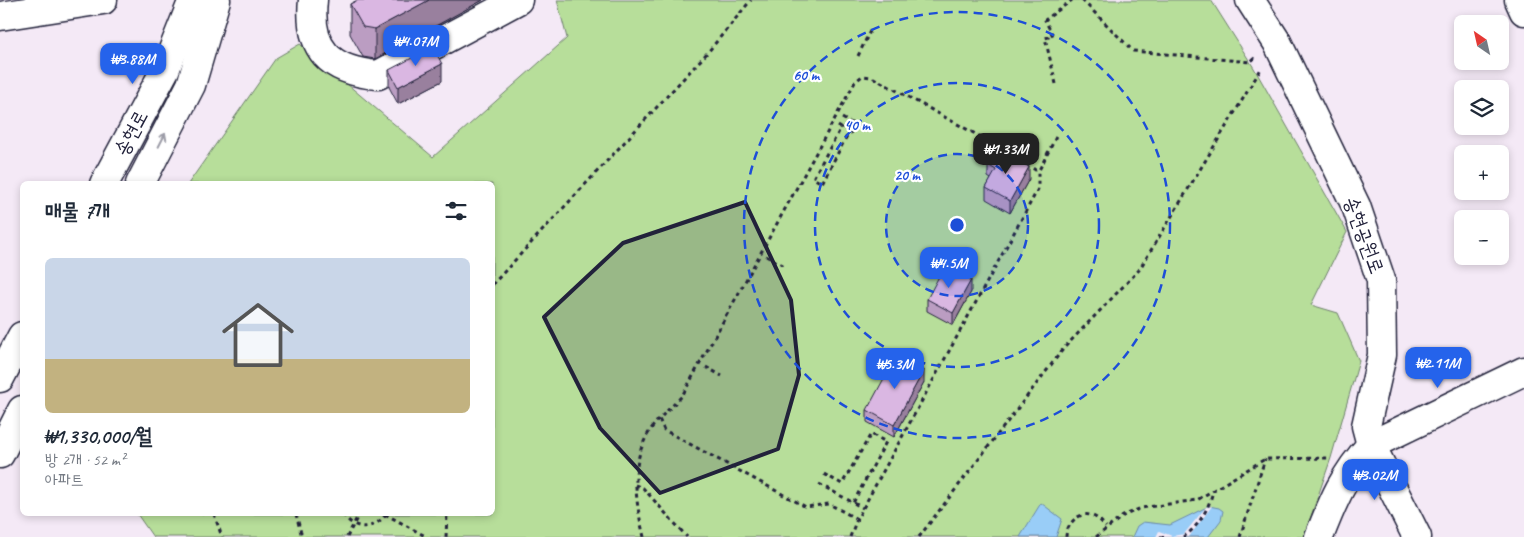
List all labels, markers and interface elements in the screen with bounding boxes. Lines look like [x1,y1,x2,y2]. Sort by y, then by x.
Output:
north arrow [1454,15,1509,70]
map controls [1454,15,1509,265]
pin: ₩4.07M [375,24,457,67]
text: ₩4.07M [394,31,438,51]
pin: ₩3.88M [92,42,174,85]
text: ₩3.88M [111,49,155,69]
text: 60 m [793,66,820,85]
button: layers [1454,80,1509,135]
street label: 송현로 [109,106,153,160]
text: 40 m [844,116,871,135]
pin: ₩1.33M [965,132,1047,175]
one-way arrow [157,133,167,148]
text: ₩1.33M [984,139,1028,159]
button: + [1454,145,1509,200]
text: 20 m [894,166,921,185]
street label: 송현공원로 [1338,193,1390,277]
icon: filters [442,197,470,225]
text: 매물 7개 [45,198,110,224]
button: − [1454,210,1509,265]
centre of rings [948,216,966,234]
pin: ₩4.5M [914,246,984,289]
text: ₩4.5M [931,253,967,273]
icon: home [213,290,303,380]
pin: ₩2.11M [1397,346,1479,389]
pin: ₩5.3M [860,348,930,390]
text: ₩2.11M [1416,353,1460,373]
text: ₩5.3M [877,354,913,374]
text: ₩1,330,000/월 [45,423,153,449]
text: 방 2개 · 52 m² [45,450,125,470]
pin: ₩3.02M [1334,458,1416,501]
text: ₩3.02M [1353,465,1397,485]
text: 아파트 [45,470,84,490]

